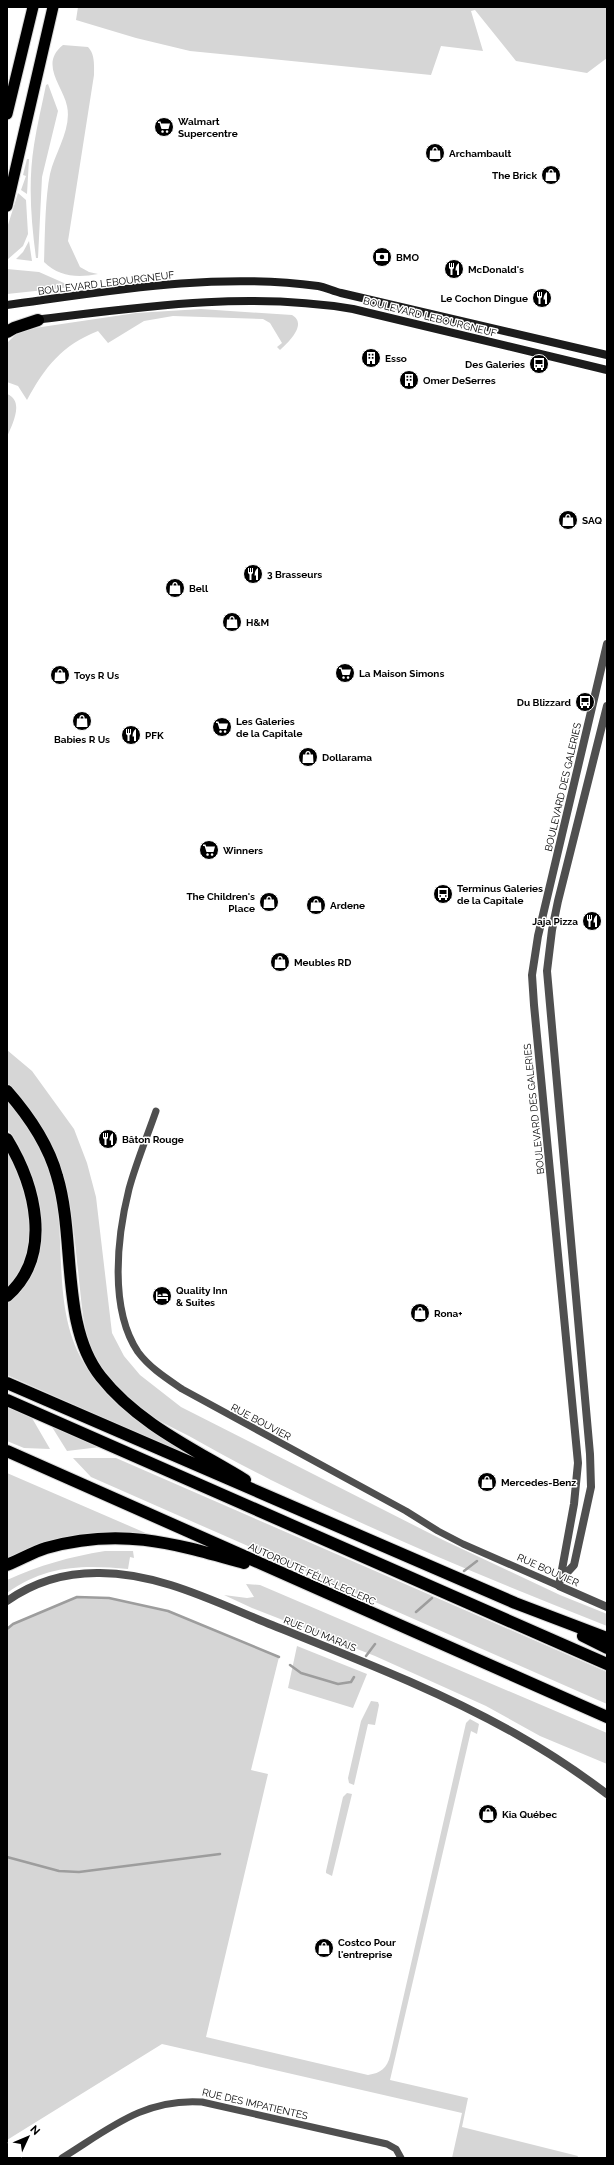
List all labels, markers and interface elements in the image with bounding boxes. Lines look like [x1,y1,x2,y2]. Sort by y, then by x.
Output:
supermarket icon: Walmart Supercentre [153,116,175,138]
place label: Walmart Supercentre [178,116,238,139]
shop icon: Archambault [424,142,446,164]
place label: Archambault [449,148,512,159]
shop icon: The Brick [540,164,562,186]
place label: The Brick [492,170,537,181]
bank icon: BMO [371,246,393,268]
place label: BMO [396,252,419,263]
restaurant icon: McDonald's [443,258,465,280]
place label: McDonald's [468,264,524,275]
street label: BOULEVARD LEBOURGNEUF [37,269,175,297]
restaurant icon: Le Cochon Dingue [531,287,553,309]
place label: Le Cochon Dingue [440,293,528,304]
street label: BOULEVARD LEBOURGNEUF [362,295,498,339]
building icon: Esso [360,347,382,369]
place label: Esso [385,353,407,364]
bus stop icon: Des Galeries [528,353,550,375]
place label: Des Galeries [465,359,525,370]
building icon: Omer DeSerres [398,369,420,391]
place label: Omer DeSerres [423,375,496,386]
shop icon: SAQ [557,509,579,531]
place label: SAQ [582,515,602,526]
restaurant icon: 3 Brasseurs [242,563,264,585]
place label: 3 Brasseurs [267,569,322,580]
shop icon: Bell [164,577,186,599]
place label: Bell [189,583,209,594]
shop icon: H&M [221,611,243,633]
place label: H&M [246,617,269,628]
supermarket icon: La Maison Simons [334,662,356,684]
shop icon: Toys R Us [49,664,71,686]
place label: La Maison Simons [359,668,444,679]
place label: Toys R Us [74,670,119,681]
bus stop icon: Du Blizzard [574,691,596,713]
place label: Du Blizzard [517,697,572,708]
shop icon: Babies R Us [71,710,93,732]
supermarket icon: Les Galeries de la Capitale [211,716,233,738]
place label: Les Galeries de la Capitale [236,716,302,739]
street label: BOULEVARD DES GALERIES [543,722,583,852]
restaurant icon: PFK [120,724,142,746]
place label: PFK [145,730,164,741]
place label: Babies R Us [54,734,110,745]
shop icon: Dollarama [297,746,319,768]
place label: Dollarama [322,752,372,763]
supermarket icon: Winners [198,839,220,861]
place label: Winners [223,845,263,856]
bus stop icon: Terminus Galeries de la Capitale [432,883,454,905]
place label: Terminus Galeries de la Capitale [457,883,543,906]
place label: The Children's Place [186,891,255,914]
shop icon: The Children's Place [258,891,280,913]
shop icon: Ardene [305,894,327,916]
place label: Ardene [330,900,365,911]
restaurant icon: Jaja Pizza [581,910,603,932]
place label: Jaja Pizza [532,916,578,927]
shop icon: Meubles RD [269,951,291,973]
place label: Meubles RD [294,957,351,968]
street label: BOULEVARD DES GALERIES [522,1043,546,1175]
restaurant icon: Bâton Rouge [97,1128,119,1150]
place label: Bâton Rouge [122,1134,184,1145]
hotel icon: Quality Inn & Suites [151,1285,173,1307]
place label: Quality Inn & Suites [176,1285,228,1308]
shop icon: Rona+ [409,1302,431,1324]
place label: Rona+ [434,1308,463,1319]
street label: RUE BOUVIER [229,1402,293,1443]
shop icon: Mercedes-Benz [476,1471,498,1493]
place label: Mercedes-Benz [501,1477,576,1488]
street label: AUTOROUTE FÉLIX-LECLERC [247,1541,378,1607]
street label: RUE BOUVIER [515,1551,581,1589]
street label: RUE DU MARAIS [282,1614,358,1654]
shop icon: Kia Québec [477,1803,499,1825]
place label: Kia Québec [502,1809,557,1820]
shop icon: Costco Pour l'entreprise [313,1937,335,1959]
place label: Costco Pour l'entreprise [338,1937,396,1960]
street label: RUE DES IMPATIENTES [201,2086,309,2122]
north arrow [8,2117,48,2157]
text: N [27,2123,42,2138]

